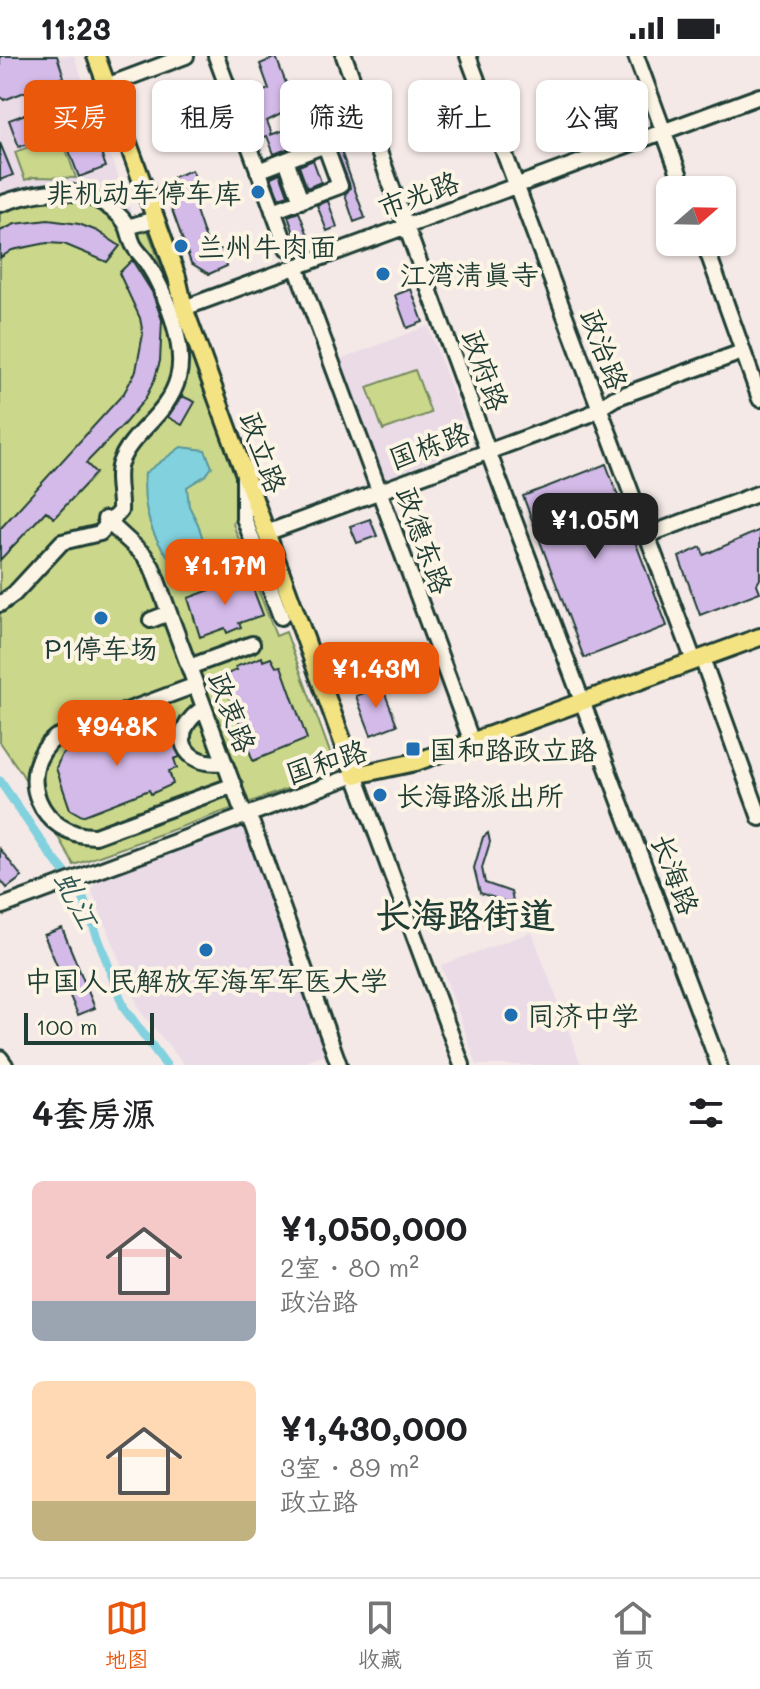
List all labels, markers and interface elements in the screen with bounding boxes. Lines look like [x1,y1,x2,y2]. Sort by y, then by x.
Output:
text: 11:23 [40,8,111,48]
chip: 买房 [24,80,136,152]
chip: 租房 [152,80,264,152]
chip: 筛选 [280,80,392,152]
chip: 新上 [408,80,520,152]
chip: 公寓 [536,80,648,152]
street label: 市光路 [372,163,464,225]
place label: 非机动车停车库 [46,174,242,210]
north arrow [656,176,736,256]
map controls [656,176,736,256]
marker: 非机动车停车库 [249,183,267,201]
place label: 兰州牛肉面 [197,228,337,264]
marker: 兰州牛肉面 [172,237,190,255]
place label: 江湾清真寺 [399,256,539,292]
marker: 江湾清真寺 [374,265,392,283]
street label: 政治路 [573,303,637,395]
street label: 政府路 [455,324,517,416]
street label: 政立路 [233,406,295,498]
street label: 国栋路 [383,414,475,476]
street label: 政德东路 [389,481,461,599]
pin: ¥1.05M [530,493,660,561]
text: ¥1.05M [550,502,640,536]
pin: ¥1.17M [160,539,290,607]
text: ¥1.17M [183,548,267,582]
marker: P1停车场 [92,609,110,627]
place label: P1停车场 [44,630,158,666]
pin: ¥1.43M [311,642,441,710]
text: ¥1.43M [331,651,421,685]
street label: 政衷路 [201,666,265,758]
pin: ¥948K [61,700,173,768]
text: ¥948K [76,709,158,743]
street label: 国和路 [280,731,372,791]
place label: 国和路政立路 [429,731,597,767]
marker: 国和路政立路 [404,740,422,758]
place label: 长海路派出所 [396,777,564,813]
marker: 长海路派出所 [371,786,389,804]
street label: 长海路 [644,828,708,920]
water label: 虬江 [47,863,110,937]
district label: 长海路街道 [375,890,555,937]
marker: 中国人民解放军海军军医大学 [197,941,215,959]
place label: 中国人民解放军海军军医大学 [24,962,388,998]
place label: 同济中学 [527,997,639,1033]
marker: 同济中学 [502,1006,520,1024]
scale bar [24,1009,154,1045]
text: 100 m [36,1012,98,1041]
text: 4套房源 [32,1090,156,1135]
icon: filters [684,1091,728,1135]
text: ¥1,050,000 [280,1205,467,1250]
icon: home [96,1213,192,1309]
text: 2室 · 80 m² [280,1250,419,1284]
text: 政治路 [280,1284,358,1318]
text: ¥1,430,000 [280,1405,468,1450]
icon: home [96,1413,192,1509]
text: 3室 · 89 m² [280,1450,419,1484]
text: 政立路 [280,1484,358,1518]
tab: 地图 [105,1596,149,1673]
tab: 收藏 [358,1596,402,1673]
tab: 首页 [611,1596,655,1673]

